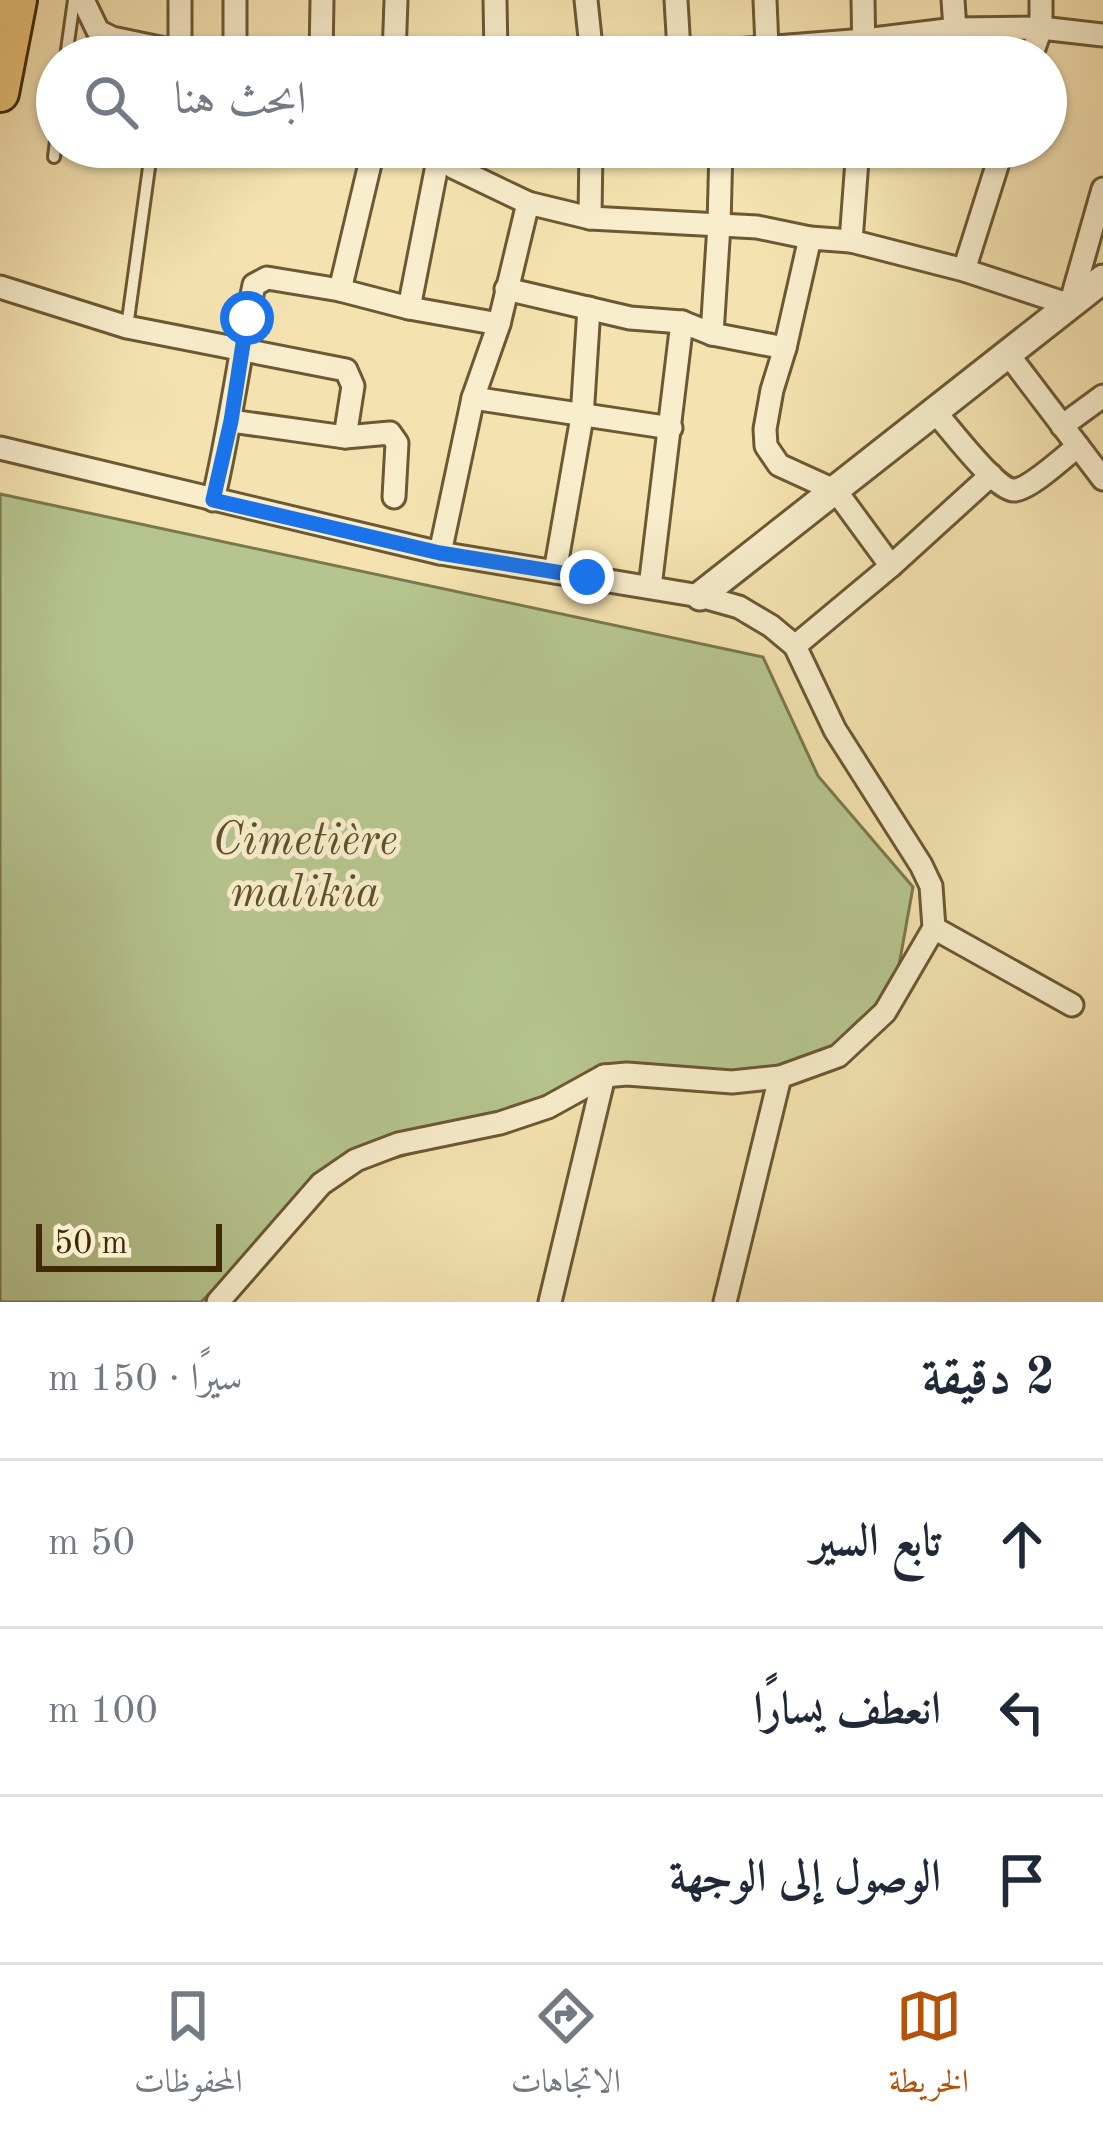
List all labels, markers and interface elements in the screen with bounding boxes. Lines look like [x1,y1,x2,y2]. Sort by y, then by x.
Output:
search box [36,36,1067,168]
icon: search [78,69,144,135]
text: ابحث هنا [174,79,307,124]
route start [220,291,274,345]
route end [560,550,614,604]
park label: Cimetière malikia [212,819,398,917]
scale bar [36,1218,222,1271]
text: 50 m [54,1228,128,1261]
text: 2 دقيقة [922,1354,1055,1405]
text: سيرًا · 150 m [48,1360,243,1399]
icon: ahead [989,1511,1055,1577]
text: تابع السير [811,1521,941,1566]
text: 50 m [48,1524,135,1563]
icon: left [989,1679,1055,1745]
text: انعطف يسارًا [754,1689,941,1734]
text: 100 m [48,1692,158,1731]
icon: arrive [989,1847,1055,1913]
text: الوصول إلى الوجهة [669,1857,941,1902]
tab: المحفوظات [134,1983,243,2113]
tab: الاتجاهات [511,1983,621,2113]
tab: الخريطة [889,1983,969,2113]

